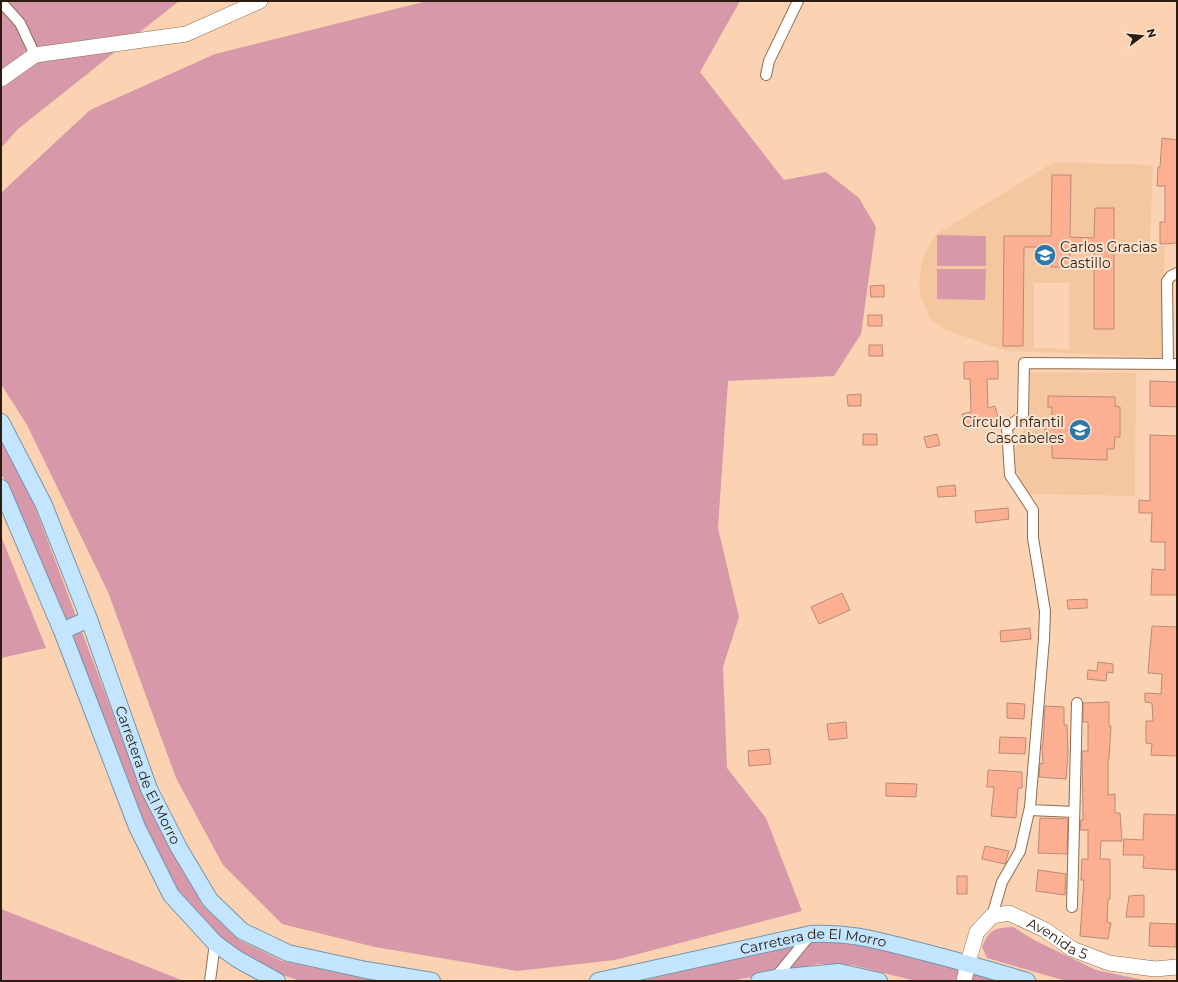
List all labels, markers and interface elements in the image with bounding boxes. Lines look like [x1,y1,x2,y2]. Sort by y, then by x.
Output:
north arrow [1122,16,1162,56]
text: N [1144,27,1160,39]
place label: Carlos Gracias Castillo [1060,238,1158,272]
school or university icon: Carlos Gracias Castillo [1032,242,1058,268]
place label: Círculo Infantil Cascabeles [962,413,1064,447]
school or university icon: Círculo Infantil Cascabeles [1067,417,1093,443]
street label: Carretera de El Morro [111,703,185,848]
street label: Avenida 5 [1024,914,1091,963]
street label: Carretera de El Morro [738,925,889,958]

